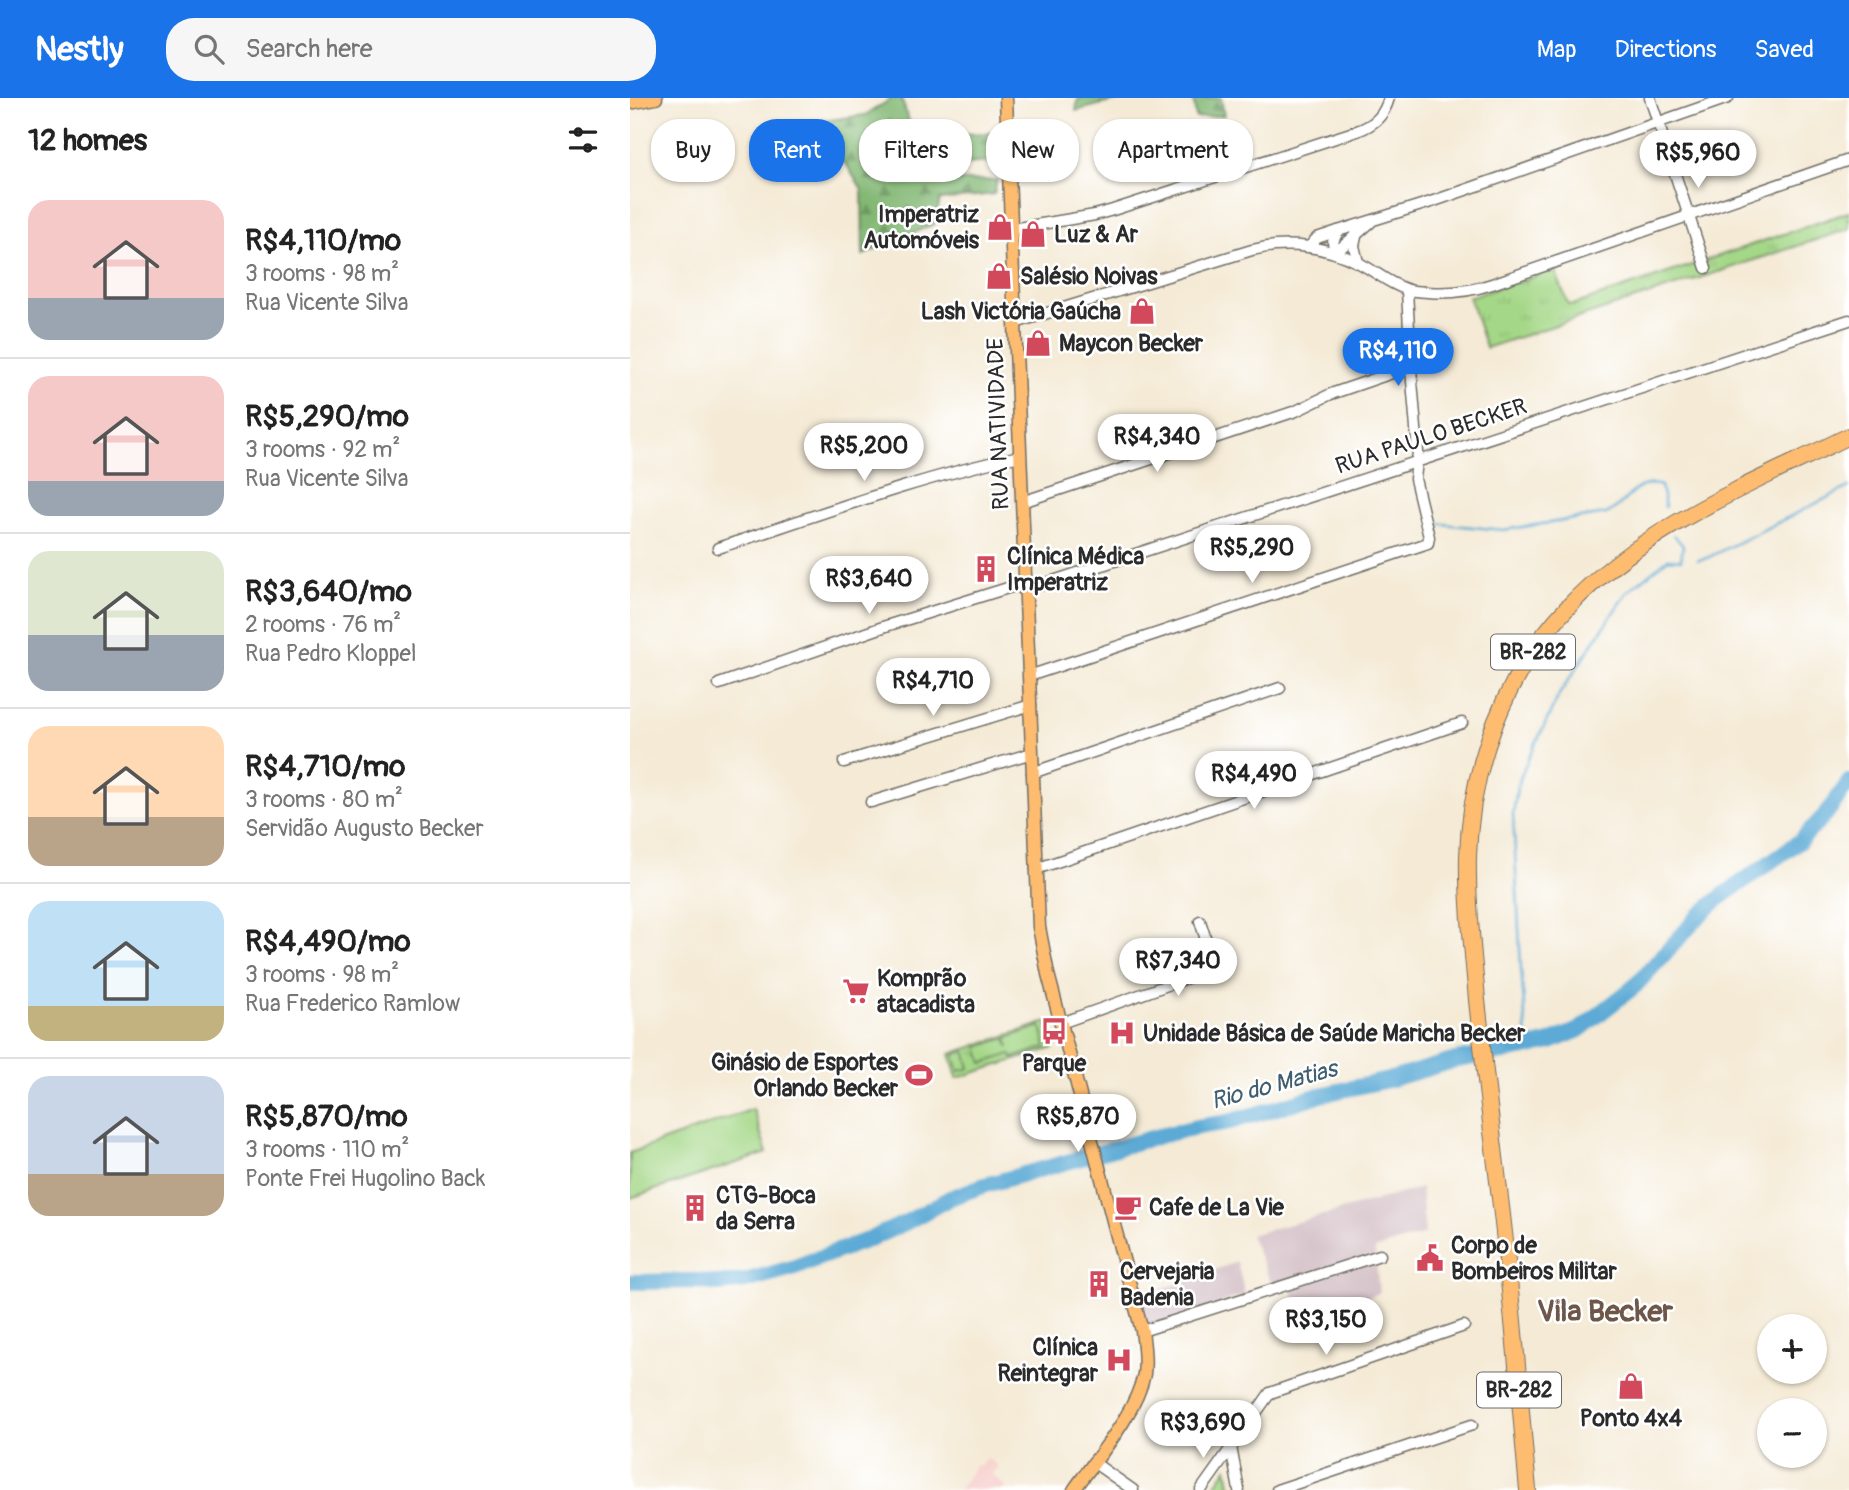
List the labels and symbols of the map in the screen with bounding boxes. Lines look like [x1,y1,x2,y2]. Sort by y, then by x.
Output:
pin: R$5,960 [1633,130,1763,190]
place label: Imperatriz Automóveis [863,200,980,255]
shop icon: Imperatriz Automóveis [985,212,1015,242]
shop icon: Luz & Ar [1018,219,1048,249]
place label: Luz & Ar [1054,220,1139,249]
shop icon: Salésio Noivas [984,261,1014,291]
place label: Salésio Noivas [1020,262,1158,291]
shop icon: Lash Victória Gaúcha [1127,296,1157,326]
place label: Lash Victória Gaúcha [921,297,1121,326]
shop icon: Maycon Becker [1023,328,1053,358]
pin: R$4,110 [1333,328,1463,388]
place label: Maycon Becker [1059,329,1204,358]
street label: RUA NATIVIDADE [981,337,1015,511]
street label: RUA PAULO BECKER [1332,391,1530,481]
pin: R$4,340 [1092,414,1222,474]
pin: R$5,200 [799,424,929,483]
pin: R$5,290 [1187,526,1317,585]
place label: Clínica Médica Imperatriz [1007,542,1144,597]
building icon: Clínica Médica Imperatriz [971,554,1001,584]
pin: R$3,640 [804,556,934,616]
road number: BR-282 [1491,634,1575,670]
pin: R$4,710 [868,658,998,718]
pin: R$4,490 [1189,752,1319,811]
pin: R$7,340 [1113,939,1243,998]
place label: Komprão atacadista [877,964,975,1019]
supermarket icon: Komprão atacadista [841,976,871,1006]
bus stop icon: Parque [1039,1016,1069,1046]
hospital icon: Unidade Básica de Saúde Maricha Becker [1107,1018,1137,1048]
place label: Unidade Básica de Saúde Maricha Becker [1143,1019,1526,1048]
place label: Ginásio de Esportes Orlando Becker [711,1048,899,1103]
place label: Parque [1022,1049,1087,1078]
water label: Rio do Matias [1208,1054,1342,1116]
sports icon: Ginásio de Esportes Orlando Becker [904,1060,934,1090]
pin: R$5,870 [1013,1094,1143,1154]
place label: CTG-Boca da Serra [716,1181,816,1236]
cafe icon: Cafe de La Vie [1113,1192,1143,1222]
building icon: CTG-Boca da Serra [680,1193,710,1223]
place label: Cafe de La Vie [1149,1193,1285,1222]
place label: Corpo de Bombeiros Militar [1451,1231,1617,1286]
public building icon: Corpo de Bombeiros Militar [1415,1243,1445,1273]
place label: Cervejaria Badenia [1120,1257,1215,1312]
building icon: Cervejaria Badenia [1084,1269,1114,1299]
district label: Vila Becker [1537,1293,1673,1330]
pin: R$3,150 [1261,1298,1391,1357]
place label: Clínica Reintegrar [997,1333,1099,1388]
hospital icon: Clínica Reintegrar [1104,1345,1134,1375]
shop icon: Ponto 4x4 [1616,1371,1646,1401]
road number: BR-282 [1477,1372,1561,1408]
pin: R$3,690 [1138,1400,1268,1460]
place label: Ponto 4x4 [1580,1404,1683,1433]

